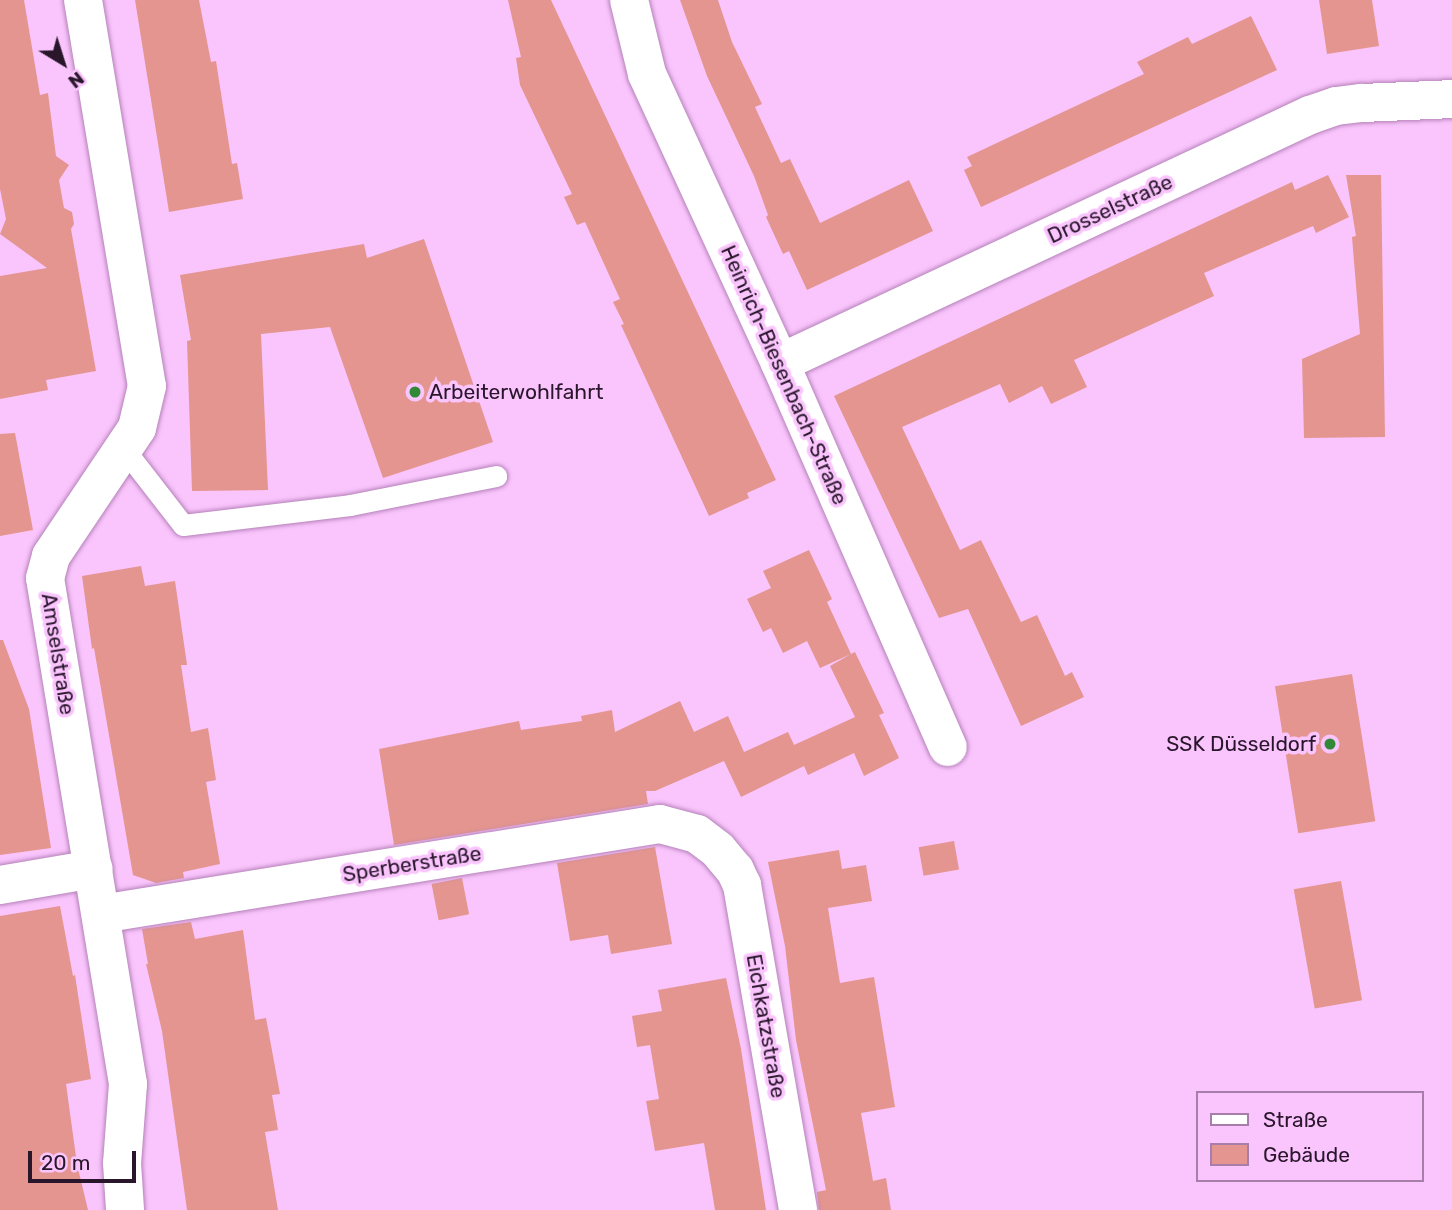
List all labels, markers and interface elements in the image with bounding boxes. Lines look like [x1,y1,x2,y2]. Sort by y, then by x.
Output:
north arrow [28,28,98,98]
text: N [64,67,89,93]
street label: Drosselstraße [1043,169,1177,249]
street label: Heinrich-Biesenbach-Straße [715,241,853,509]
place label: Arbeiterwohlfahrt [429,379,603,405]
marker: Arbeiterwohlfahrt [407,384,423,400]
street label: Amselstraße [36,591,80,717]
place label: SSK Düsseldorf [1166,731,1316,757]
marker: SSK Düsseldorf [1322,736,1338,752]
street label: Sperberstraße [341,841,483,887]
street label: Eichkatzstraße [741,952,791,1100]
legend [1196,1091,1424,1182]
text: Straße [1263,1107,1328,1132]
scale bar [32,1136,140,1180]
text: Gebäude [1263,1142,1350,1167]
text: 20 m [41,1150,90,1175]

